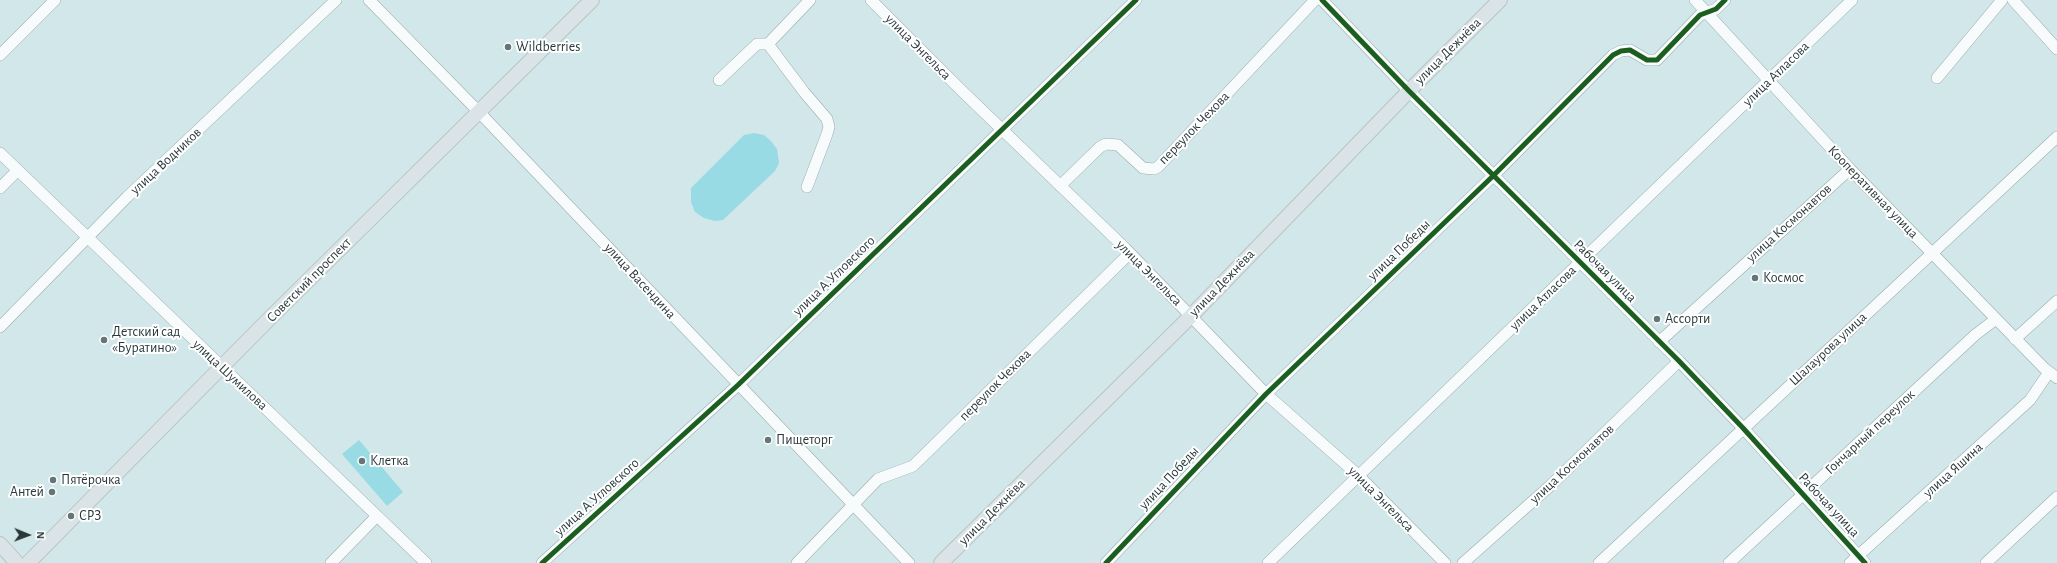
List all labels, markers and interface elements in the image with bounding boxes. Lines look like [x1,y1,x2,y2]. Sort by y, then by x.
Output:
street label: улица Энгельса [882,11,954,83]
street label: улица Дежнёва [1411,14,1485,88]
street label: улица Атласова [1739,38,1813,110]
place label: Wildberries [516,39,580,55]
marker: Wildberries [503,42,513,52]
street label: переулок Чехова [1155,88,1233,168]
street label: улица Водников [127,124,205,198]
street label: Кооперативная улица [1824,142,1922,242]
street label: улица Космонавтов [1743,180,1835,266]
street label: улица Победы [1364,216,1434,284]
street label: улица А.Угловского [789,233,879,319]
street label: Советский проспект [263,234,355,326]
street label: Рабочая улица [1570,236,1640,306]
street label: улица Энгельса [1113,237,1185,309]
street label: улица Васендина [601,240,679,322]
street label: улица Дежнёва [1186,246,1258,320]
street label: улица Атласова [1506,262,1580,334]
place label: Космос [1763,270,1804,286]
marker: Космос [1750,273,1760,283]
street label: Шалаурова улица [1786,309,1870,389]
place label: Ассорти [1665,311,1711,327]
marker: Ассорти [1652,314,1662,324]
place label: Детский сад «Буратино» [112,324,180,356]
marker: Детский сад «Буратино» [99,335,109,345]
street label: улица Шумилова [189,336,271,414]
street label: переулок Чехова [956,346,1034,424]
street label: Гончарный переулок [1822,386,1918,478]
street label: улица Космонавтов [1526,421,1618,507]
place label: Пищеторг [776,432,833,448]
marker: Пищеторг [763,435,773,445]
street label: улица Яшина [1920,439,1986,501]
street label: улица Победы [1135,443,1203,513]
place label: Клетка [370,453,409,469]
street label: улица А.Угловского [551,455,643,539]
marker: Клетка [357,456,367,466]
street label: улица Энгельса [1345,463,1417,535]
street label: Рабочая улица [1795,469,1863,541]
place label: Пятёрочка [61,472,121,488]
marker: Пятёрочка [48,475,58,485]
street label: улица Дежнёва [955,475,1029,549]
place label: Антей [10,484,44,500]
marker: Антей [47,487,57,497]
place label: СРЗ [79,508,102,524]
marker: СРЗ [66,511,76,521]
north arrow [8,515,48,555]
text: N [35,531,46,539]

